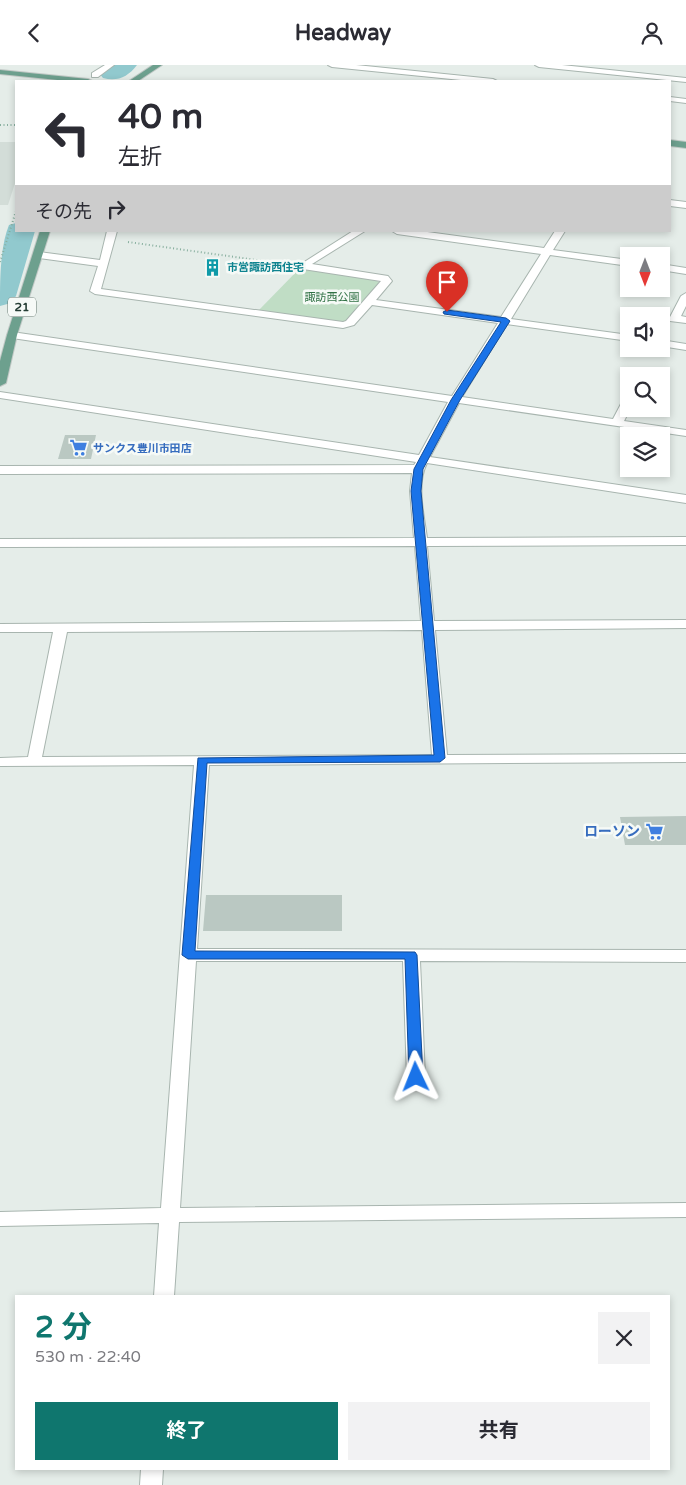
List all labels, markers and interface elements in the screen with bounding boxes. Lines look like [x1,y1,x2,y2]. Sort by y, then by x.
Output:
icon: back [20,19,48,47]
icon: person [638,19,666,47]
text: Headway [295,20,391,46]
text: 40 m [118,96,203,138]
icon: left [35,100,100,165]
text: 左折 [118,144,162,170]
icon: right [102,195,130,223]
text: その先 [35,201,92,223]
north arrow [620,247,670,297]
map controls [620,247,670,477]
building icon: 市営諏訪西住宅 [203,257,223,277]
place label: 市営諏訪西住宅 [227,261,304,274]
pin [426,261,468,312]
icon: arrive [433,268,461,296]
park label: 諏訪西公園 [305,291,360,304]
road number: 21 [8,297,36,317]
button: sound [620,307,670,357]
button: search [620,367,670,417]
button: layers [620,427,670,477]
supermarket icon: サンクス豊川市田店 [69,438,89,458]
place label: サンクス豊川市田店 [93,442,192,455]
supermarket icon: ローソン [644,821,664,841]
place label: ローソン [584,823,640,840]
position arrow [389,1050,441,1102]
text: 2 分 [35,1309,92,1346]
button: close [598,1312,650,1364]
text: 530 m · 22:40 [35,1347,141,1367]
button: 終了 [35,1402,338,1460]
button: 共有 [348,1402,650,1460]

